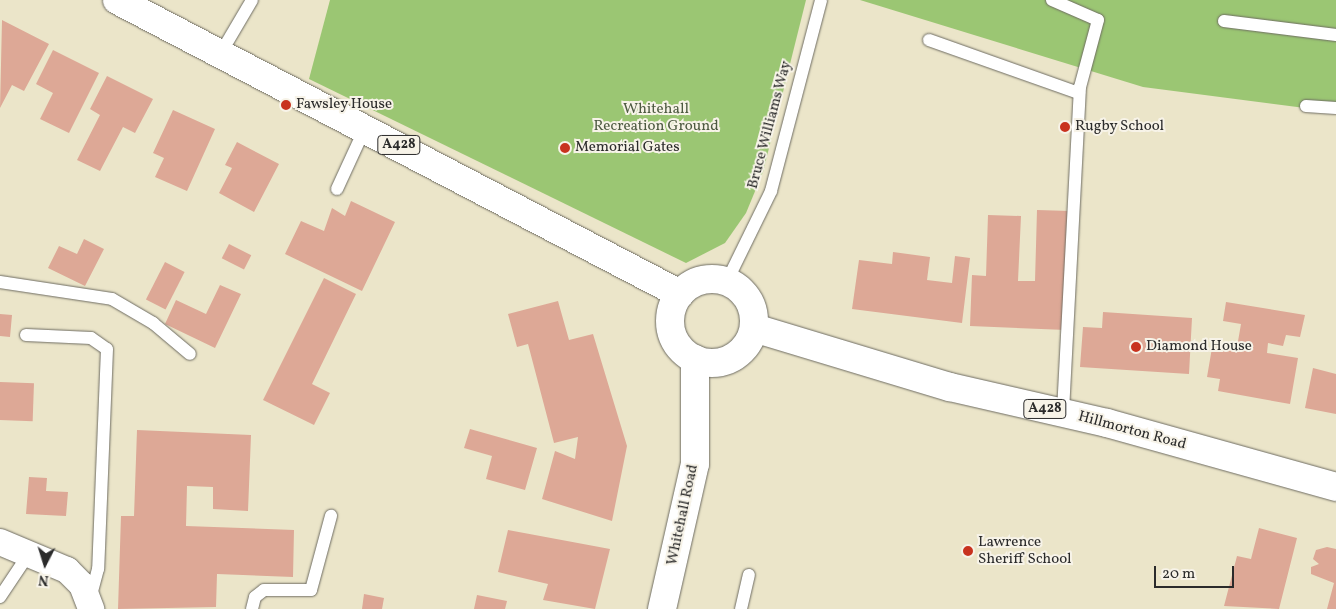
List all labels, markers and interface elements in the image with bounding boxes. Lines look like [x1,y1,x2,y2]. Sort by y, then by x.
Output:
street label: Bruce Williams Way [744,59,796,191]
place label: Fawsley House [296,96,393,114]
marker: Fawsley House [280,99,292,111]
park label: Whitehall Recreation Ground [593,100,719,135]
place label: Rugby School [1075,118,1164,136]
marker: Rugby School [1059,121,1071,133]
road number: A428 [376,134,422,156]
place label: Memorial Gates [575,139,680,157]
marker: Memorial Gates [559,142,571,154]
place label: Diamond House [1146,338,1252,356]
marker: Diamond House [1130,341,1142,353]
road number: A428 [1022,398,1068,420]
street label: Hillmorton Road [1076,408,1188,454]
street label: Whitehall Road [664,463,702,567]
place label: Lawrence Sheriff School [978,533,1070,568]
north arrow [20,539,70,589]
marker: Lawrence Sheriff School [962,545,974,557]
scale bar [1156,556,1236,588]
text: 20 m [1162,564,1195,585]
text: N [38,570,50,589]

